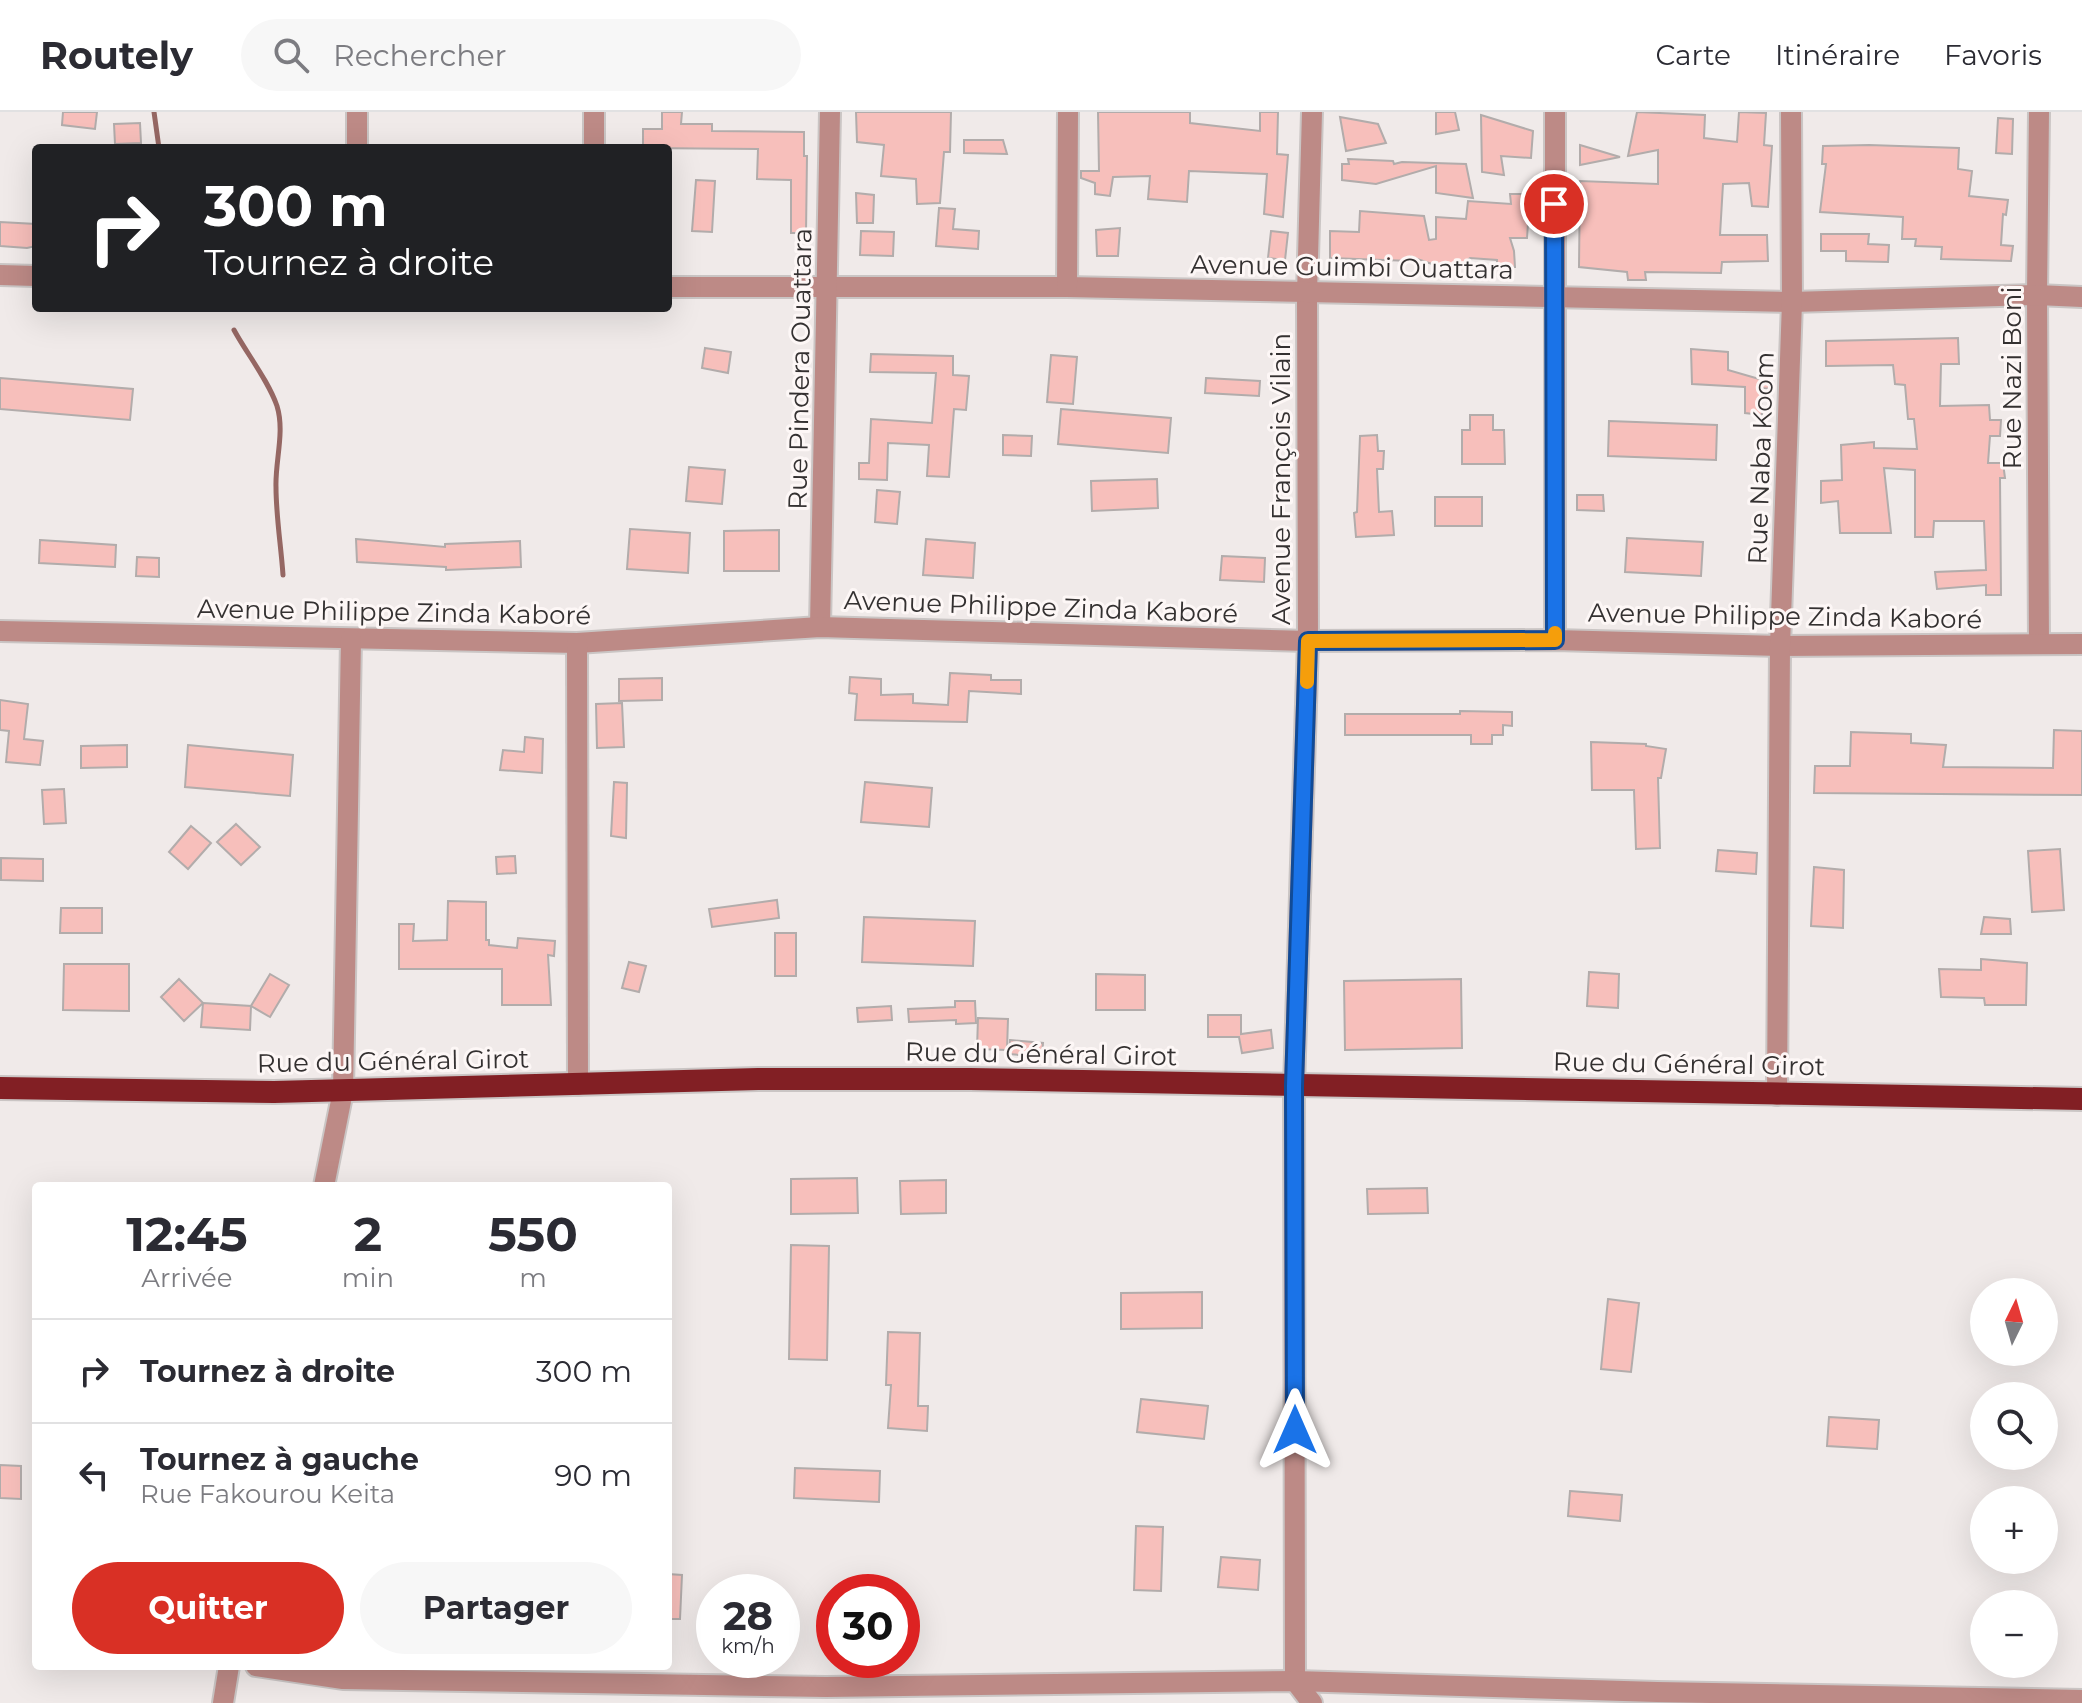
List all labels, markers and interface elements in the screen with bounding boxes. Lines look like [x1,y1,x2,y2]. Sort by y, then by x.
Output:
search box [241,19,801,91]
text: Routely [40,32,193,79]
icon: search [269,33,313,77]
text: Rechercher [333,37,507,74]
text: Carte [1655,38,1731,72]
text: Itinéraire [1775,38,1900,72]
text: Favoris [1944,38,2042,72]
pin [1520,170,1588,238]
text: 300 m [204,172,388,240]
icon: right [72,176,176,280]
icon: arrive [1532,182,1576,226]
street label: Rue Pindera Ouattara [782,228,818,510]
text: Tournez à droite [204,240,494,284]
street label: Avenue Guimbi Ouattara [1190,248,1514,286]
street label: Rue Nazi Boni [1996,287,2028,469]
street label: Avenue François Vilain [1265,333,1297,625]
street label: Rue Naba Koom [1741,351,1781,565]
street label: Avenue Philippe Zinda Kaboré [843,584,1239,630]
street label: Avenue Philippe Zinda Kaboré [197,593,591,631]
street label: Avenue Philippe Zinda Kaboré [1588,597,1982,635]
street label: Rue du Général Girot [905,1036,1177,1072]
street label: Rue du Général Girot [257,1043,529,1079]
street label: Rue du Général Girot [1553,1046,1825,1082]
text: 12:45 [126,1205,248,1263]
text: 2 [354,1205,382,1263]
text: 550 [488,1205,578,1263]
text: Arrivée [141,1262,233,1294]
text: min [342,1262,394,1294]
text: m [519,1262,547,1294]
north arrow [1970,1278,2058,1366]
map controls [1970,1278,2058,1678]
icon: right [72,1349,116,1393]
text: Tournez à droite [140,1353,395,1390]
text: 300 m [536,1353,632,1390]
button: search [1970,1382,2058,1470]
position arrow [1253,1388,1337,1472]
text: Tournez à gauche [140,1441,419,1478]
icon: left [72,1453,116,1497]
text: 90 m [554,1457,632,1494]
text: Rue Fakourou Keita [140,1478,395,1510]
button: + [1970,1486,2058,1574]
button: Quitter [72,1562,344,1654]
button: Partager [360,1562,632,1654]
speed limit sign: 30 [816,1574,920,1678]
button: − [1970,1590,2058,1678]
text: 28 [723,1591,773,1640]
text: km/h [721,1634,775,1658]

